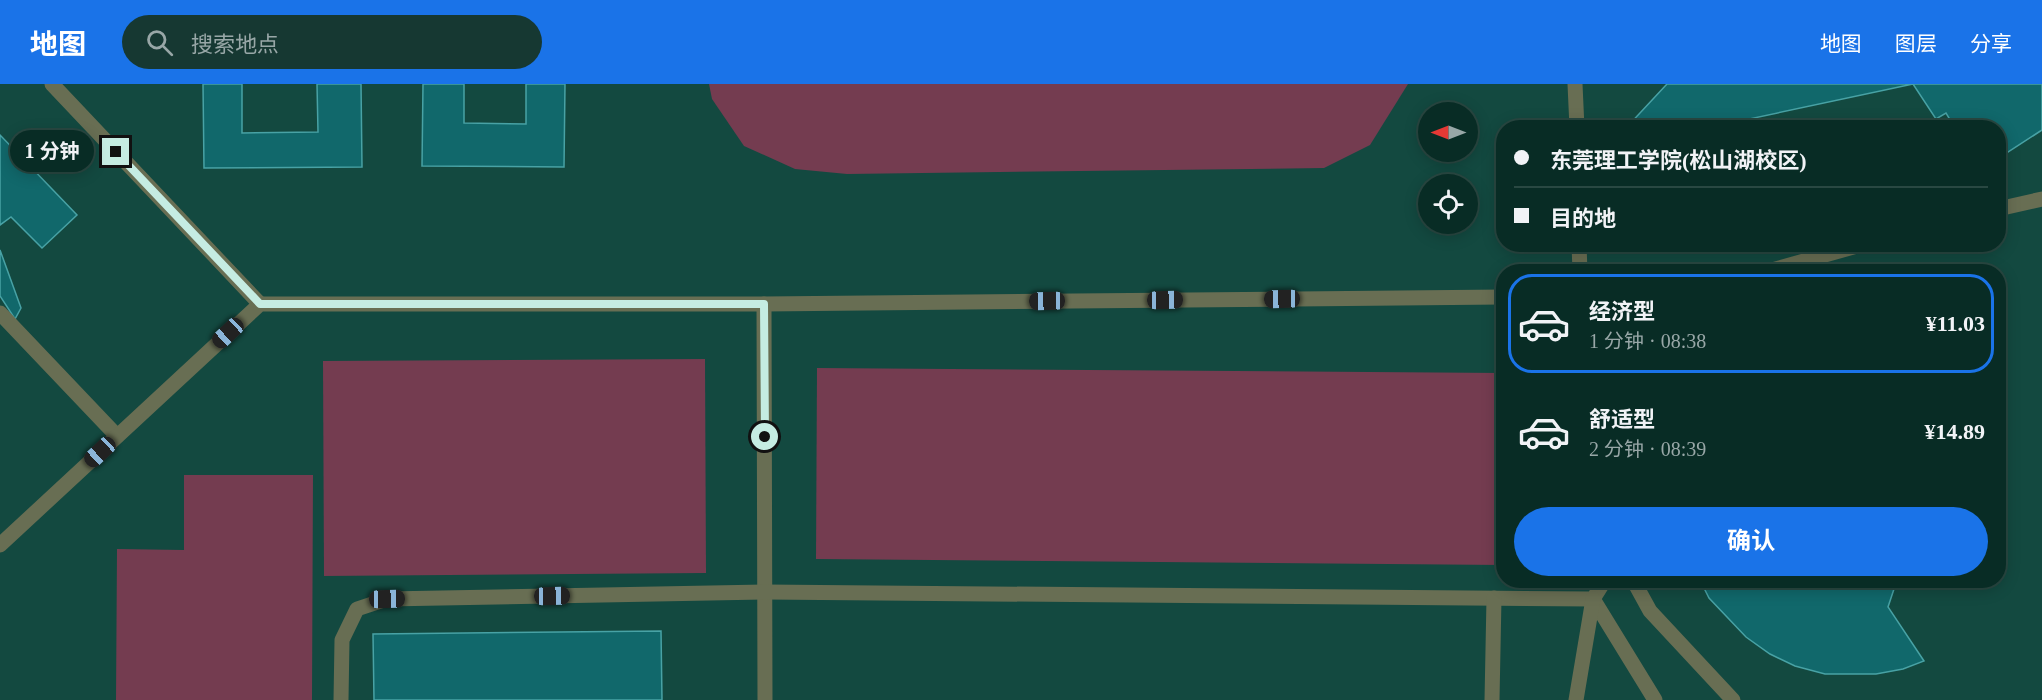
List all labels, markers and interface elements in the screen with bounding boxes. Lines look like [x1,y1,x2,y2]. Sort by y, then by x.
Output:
search box [122,15,542,69]
icon: search [143,26,176,59]
text: 地图 [30,29,86,60]
text: 搜索地点 [191,32,279,57]
text: 地图 [1820,32,1862,56]
text: 图层 [1895,32,1937,56]
text: 分享 [1970,32,2012,56]
north arrow [1418,102,1478,162]
map controls [1418,102,1478,234]
callout: 1 分钟 [11,131,95,173]
route end [102,138,129,165]
text: 1 分钟 [25,140,80,162]
text: 东莞理工学院(松山湖校区) [1550,148,1807,173]
button: locate [1418,174,1478,234]
text: 目的地 [1550,206,1616,231]
car [1264,290,1300,308]
car [1147,291,1183,309]
car [1029,292,1065,310]
icon: car [1517,297,1571,351]
text: 经济型 [1589,299,1655,324]
text: ¥11.03 [1926,311,1985,336]
car [209,314,247,352]
text: 1 分钟 · 08:38 [1589,330,1706,352]
icon: car [1517,405,1571,459]
text: 舒适型 [1589,407,1655,432]
text: ¥14.89 [1925,419,1985,444]
route start [751,423,778,450]
car [81,433,119,471]
text: 2 分钟 · 08:39 [1589,438,1706,460]
button: 确认 [1514,507,1988,576]
car [534,587,570,605]
car [369,590,405,608]

